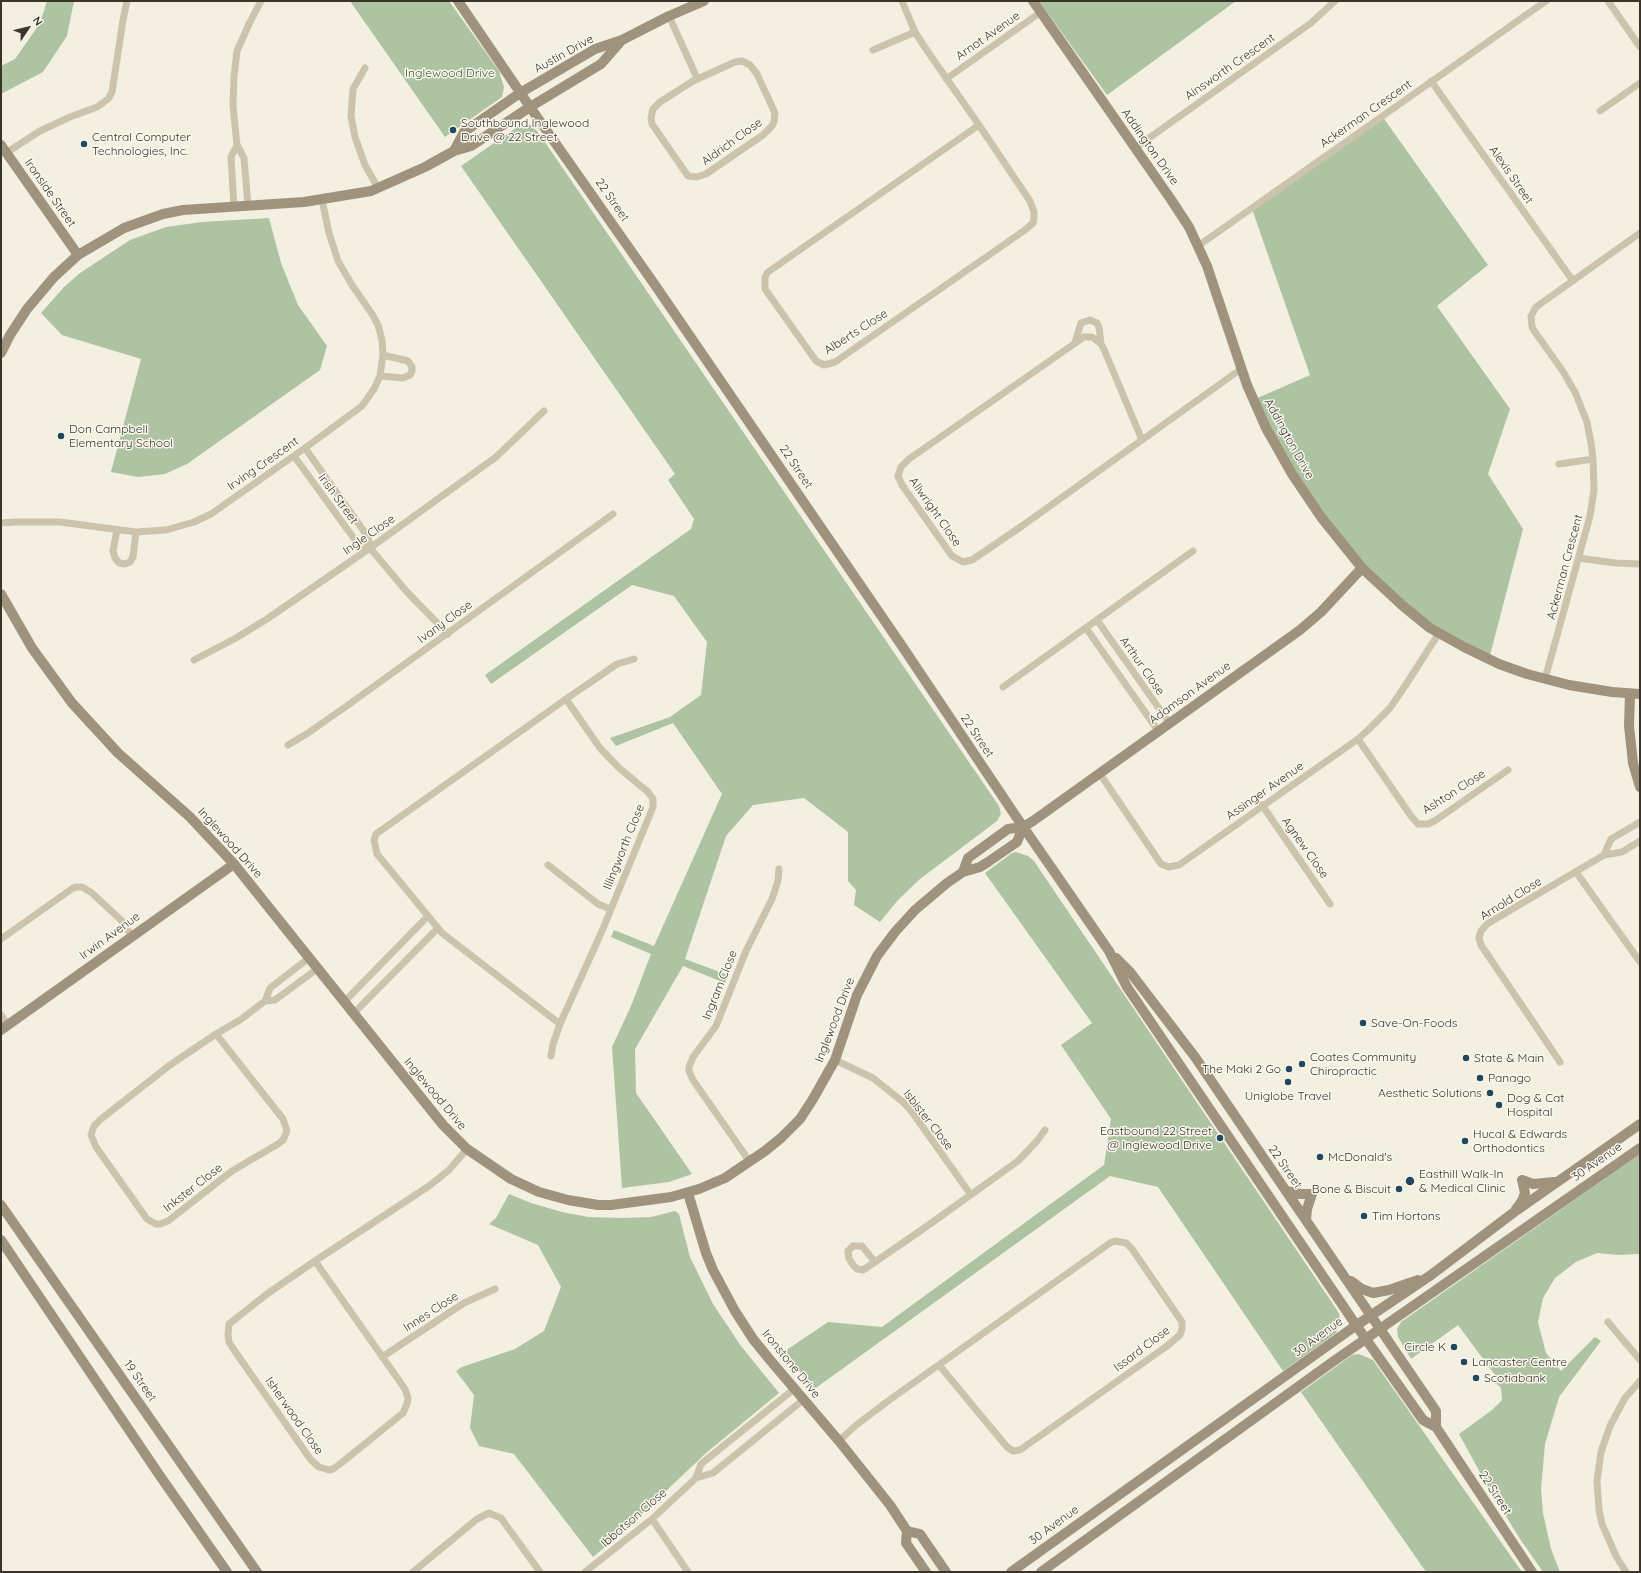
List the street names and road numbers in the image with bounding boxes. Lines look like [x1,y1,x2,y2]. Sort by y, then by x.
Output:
street label: Arnot Avenue [953,9,1023,63]
street label: Ainsworth Crescent [1182,31,1278,103]
street label: Austin Drive [532,32,596,76]
street label: Ackerman Crescent [1317,77,1415,151]
street label: Addington Drive [1118,106,1182,188]
street label: Aldrich Close [699,115,765,169]
street label: Alexis Street [1486,143,1536,207]
street label: Ironside Street [21,156,79,230]
street label: 22 Street [592,176,632,224]
street label: Alberts Close [822,306,890,358]
street label: Addington Drive [1261,396,1317,482]
street label: Irving Crescent [225,434,301,494]
street label: 22 Street [776,443,816,491]
street label: Irish Street [315,471,361,527]
street label: Allwright Close [906,475,964,549]
street label: Ingle Close [340,512,398,558]
street label: Ackerman Crescent [1544,513,1586,621]
street label: Ivany Close [415,597,475,647]
street label: Arthur Close [1117,634,1167,698]
street label: Adamson Avenue [1146,659,1234,727]
street label: 22 Street [957,712,997,760]
street label: Assinger Avenue [1223,759,1307,823]
street label: Ashton Close [1420,766,1488,818]
street label: Illingworth Close [600,802,648,892]
street label: Inglewood Drive [195,805,265,881]
street label: Agnew Close [1279,815,1331,881]
street label: Arnold Close [1478,874,1544,924]
street label: Irwin Avenue [77,909,143,963]
street label: Ingram Close [700,948,740,1022]
street label: Inglewood Drive [812,976,858,1064]
street label: Inglewood Drive [401,1055,469,1133]
street label: Isbister Close [900,1087,956,1153]
street label: 30 Avenue [1569,1140,1625,1184]
street label: 22 Street [1265,1143,1305,1191]
street label: Inkster Close [161,1161,225,1215]
street label: Innes Close [401,1289,461,1335]
street label: 30 Avenue [1290,1314,1346,1360]
street label: Issard Close [1111,1323,1173,1375]
street label: Ironstone Drive [759,1327,823,1401]
street label: 19 Street [121,1358,159,1404]
street label: Isherwood Close [262,1374,326,1458]
street label: 22 Street [1476,1468,1514,1518]
street label: Ibbotson Close [598,1486,670,1550]
street label: 30 Avenue [1026,1502,1082,1548]

